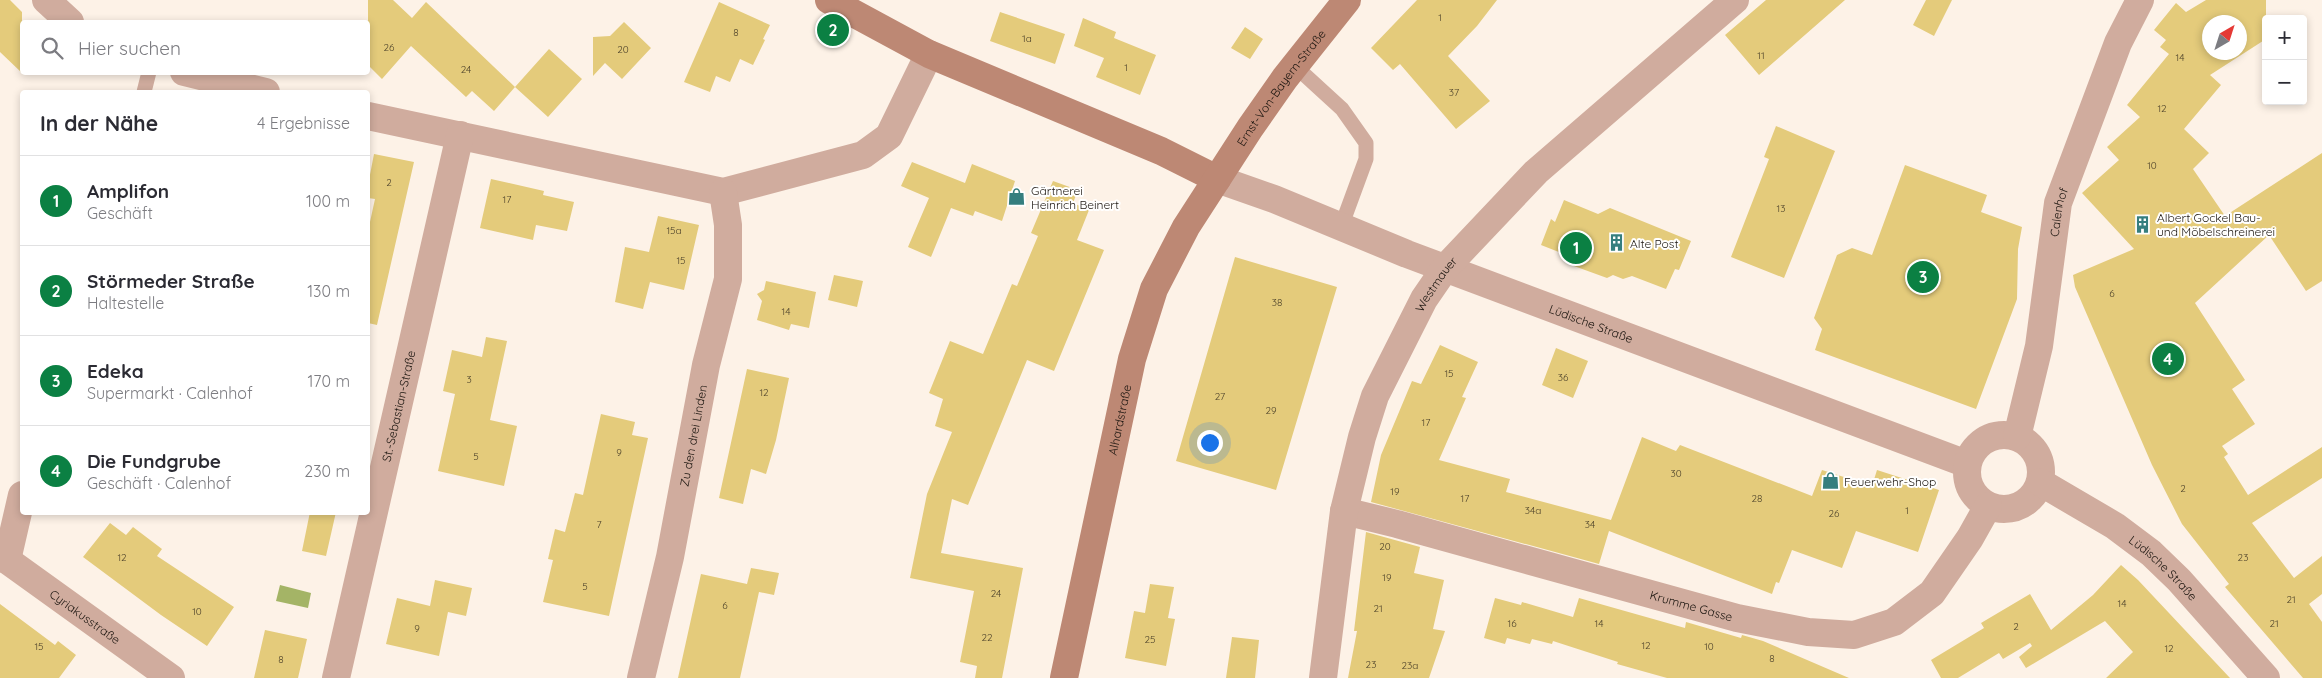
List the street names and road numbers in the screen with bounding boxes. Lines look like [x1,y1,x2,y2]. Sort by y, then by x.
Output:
street label: Ernst-Von-Bayern-Straße [1233,26,1328,149]
street label: Calenhof [2046,185,2071,238]
street label: Westmauer [1411,253,1460,314]
street label: Lüdische Straße [1547,300,1635,346]
street label: St.-Sebastian-Straße [378,349,418,463]
street label: Zu den drei Linden [676,383,710,488]
street label: Alhardstraße [1104,383,1134,456]
street label: Lüdische Straße [2126,532,2201,603]
street label: Cyriakusstraße [47,586,124,647]
street label: Krumme Gasse [1648,587,1735,624]

